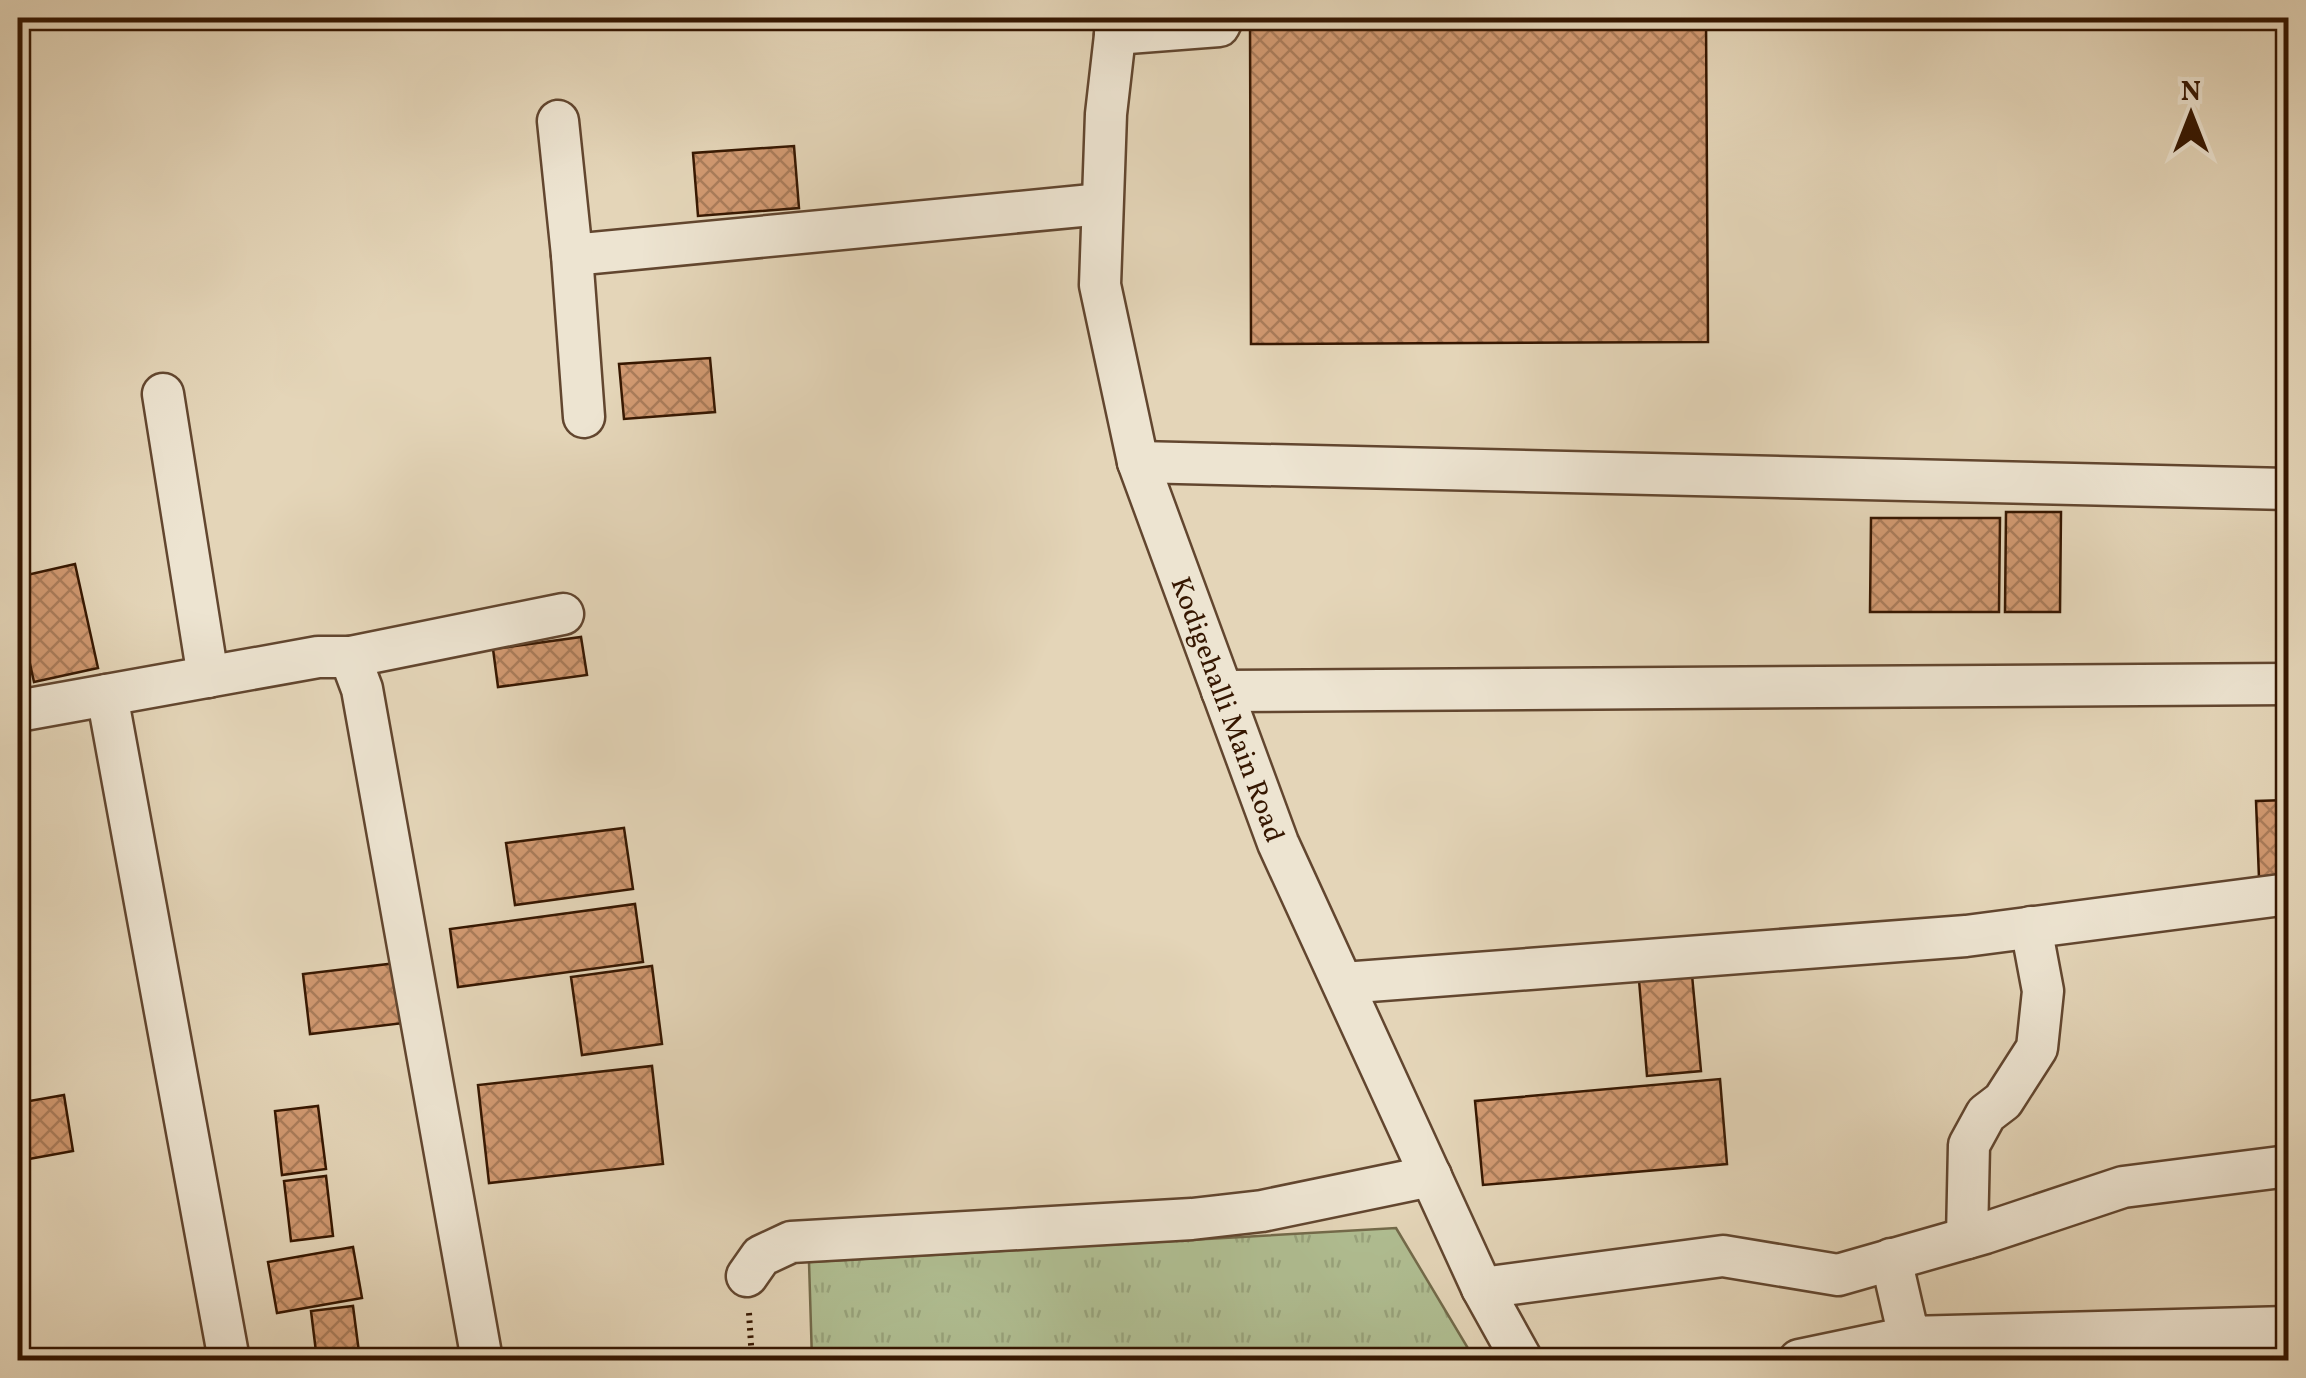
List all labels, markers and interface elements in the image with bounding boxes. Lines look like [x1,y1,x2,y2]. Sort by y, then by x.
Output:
north arrow [2141,65,2241,165]
text: N [2181,73,2201,112]
street label: Kodigehalli Main Road [1160,572,1293,848]

